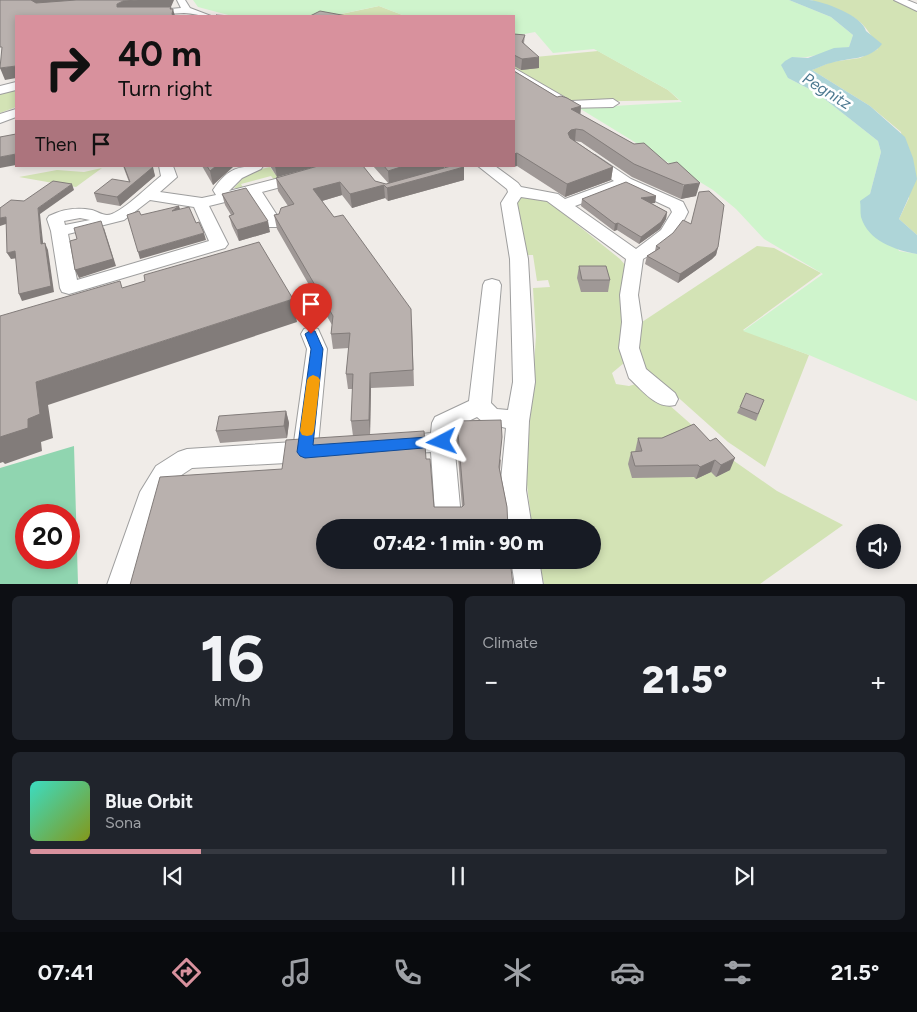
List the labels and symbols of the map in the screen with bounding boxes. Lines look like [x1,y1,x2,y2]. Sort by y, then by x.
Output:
water label: Pegnitz [799,69,855,113]
pin [290,283,332,334]
position arrow [415,415,467,467]
speed limit sign: 20 [15,504,80,569]

